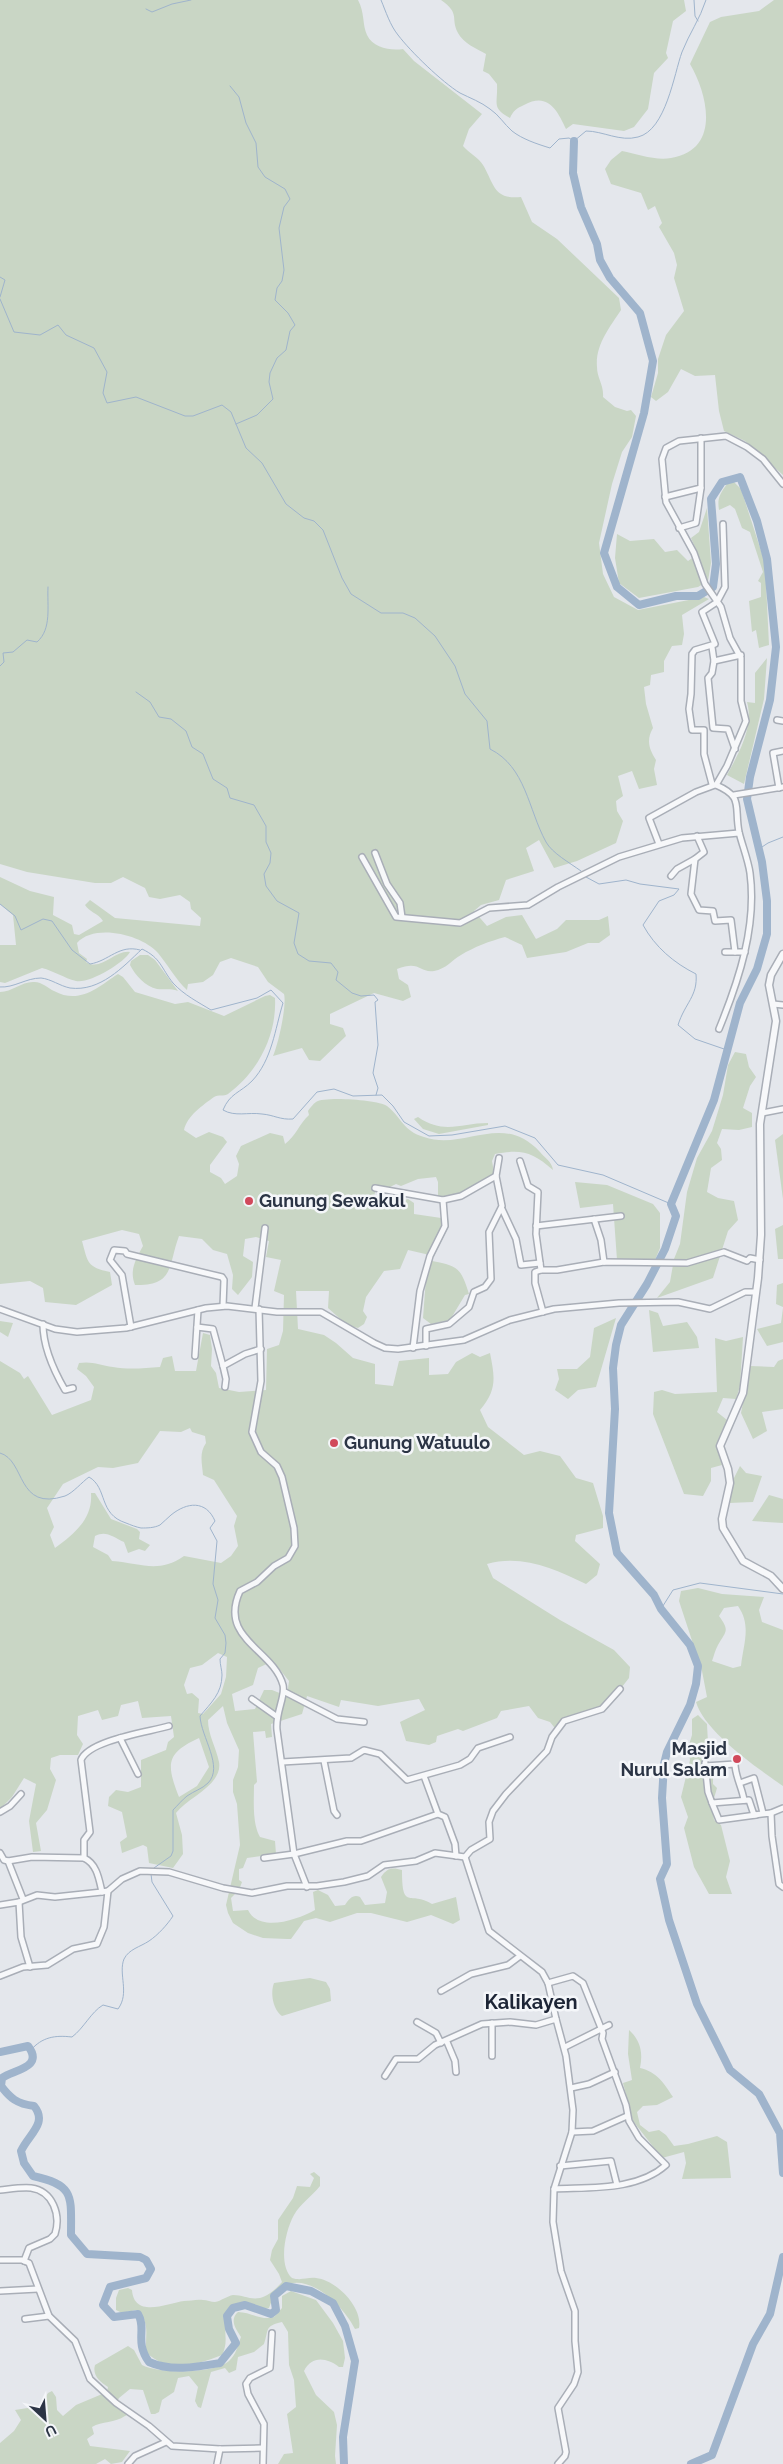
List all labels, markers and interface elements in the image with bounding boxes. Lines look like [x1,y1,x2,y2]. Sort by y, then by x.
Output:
place label: Gunung Sewakul [259,1190,406,1211]
marker: Gunung Sewakul [243,1195,255,1207]
place label: Gunung Watuulo [344,1432,490,1453]
marker: Gunung Watuulo [328,1437,340,1449]
place label: Masjid Nurul Salam [620,1738,727,1780]
marker: Masjid Nurul Salam [731,1753,743,1765]
district label: Kalikayen [484,1990,578,2014]
north arrow [20,2394,70,2444]
text: U [42,2421,59,2440]

